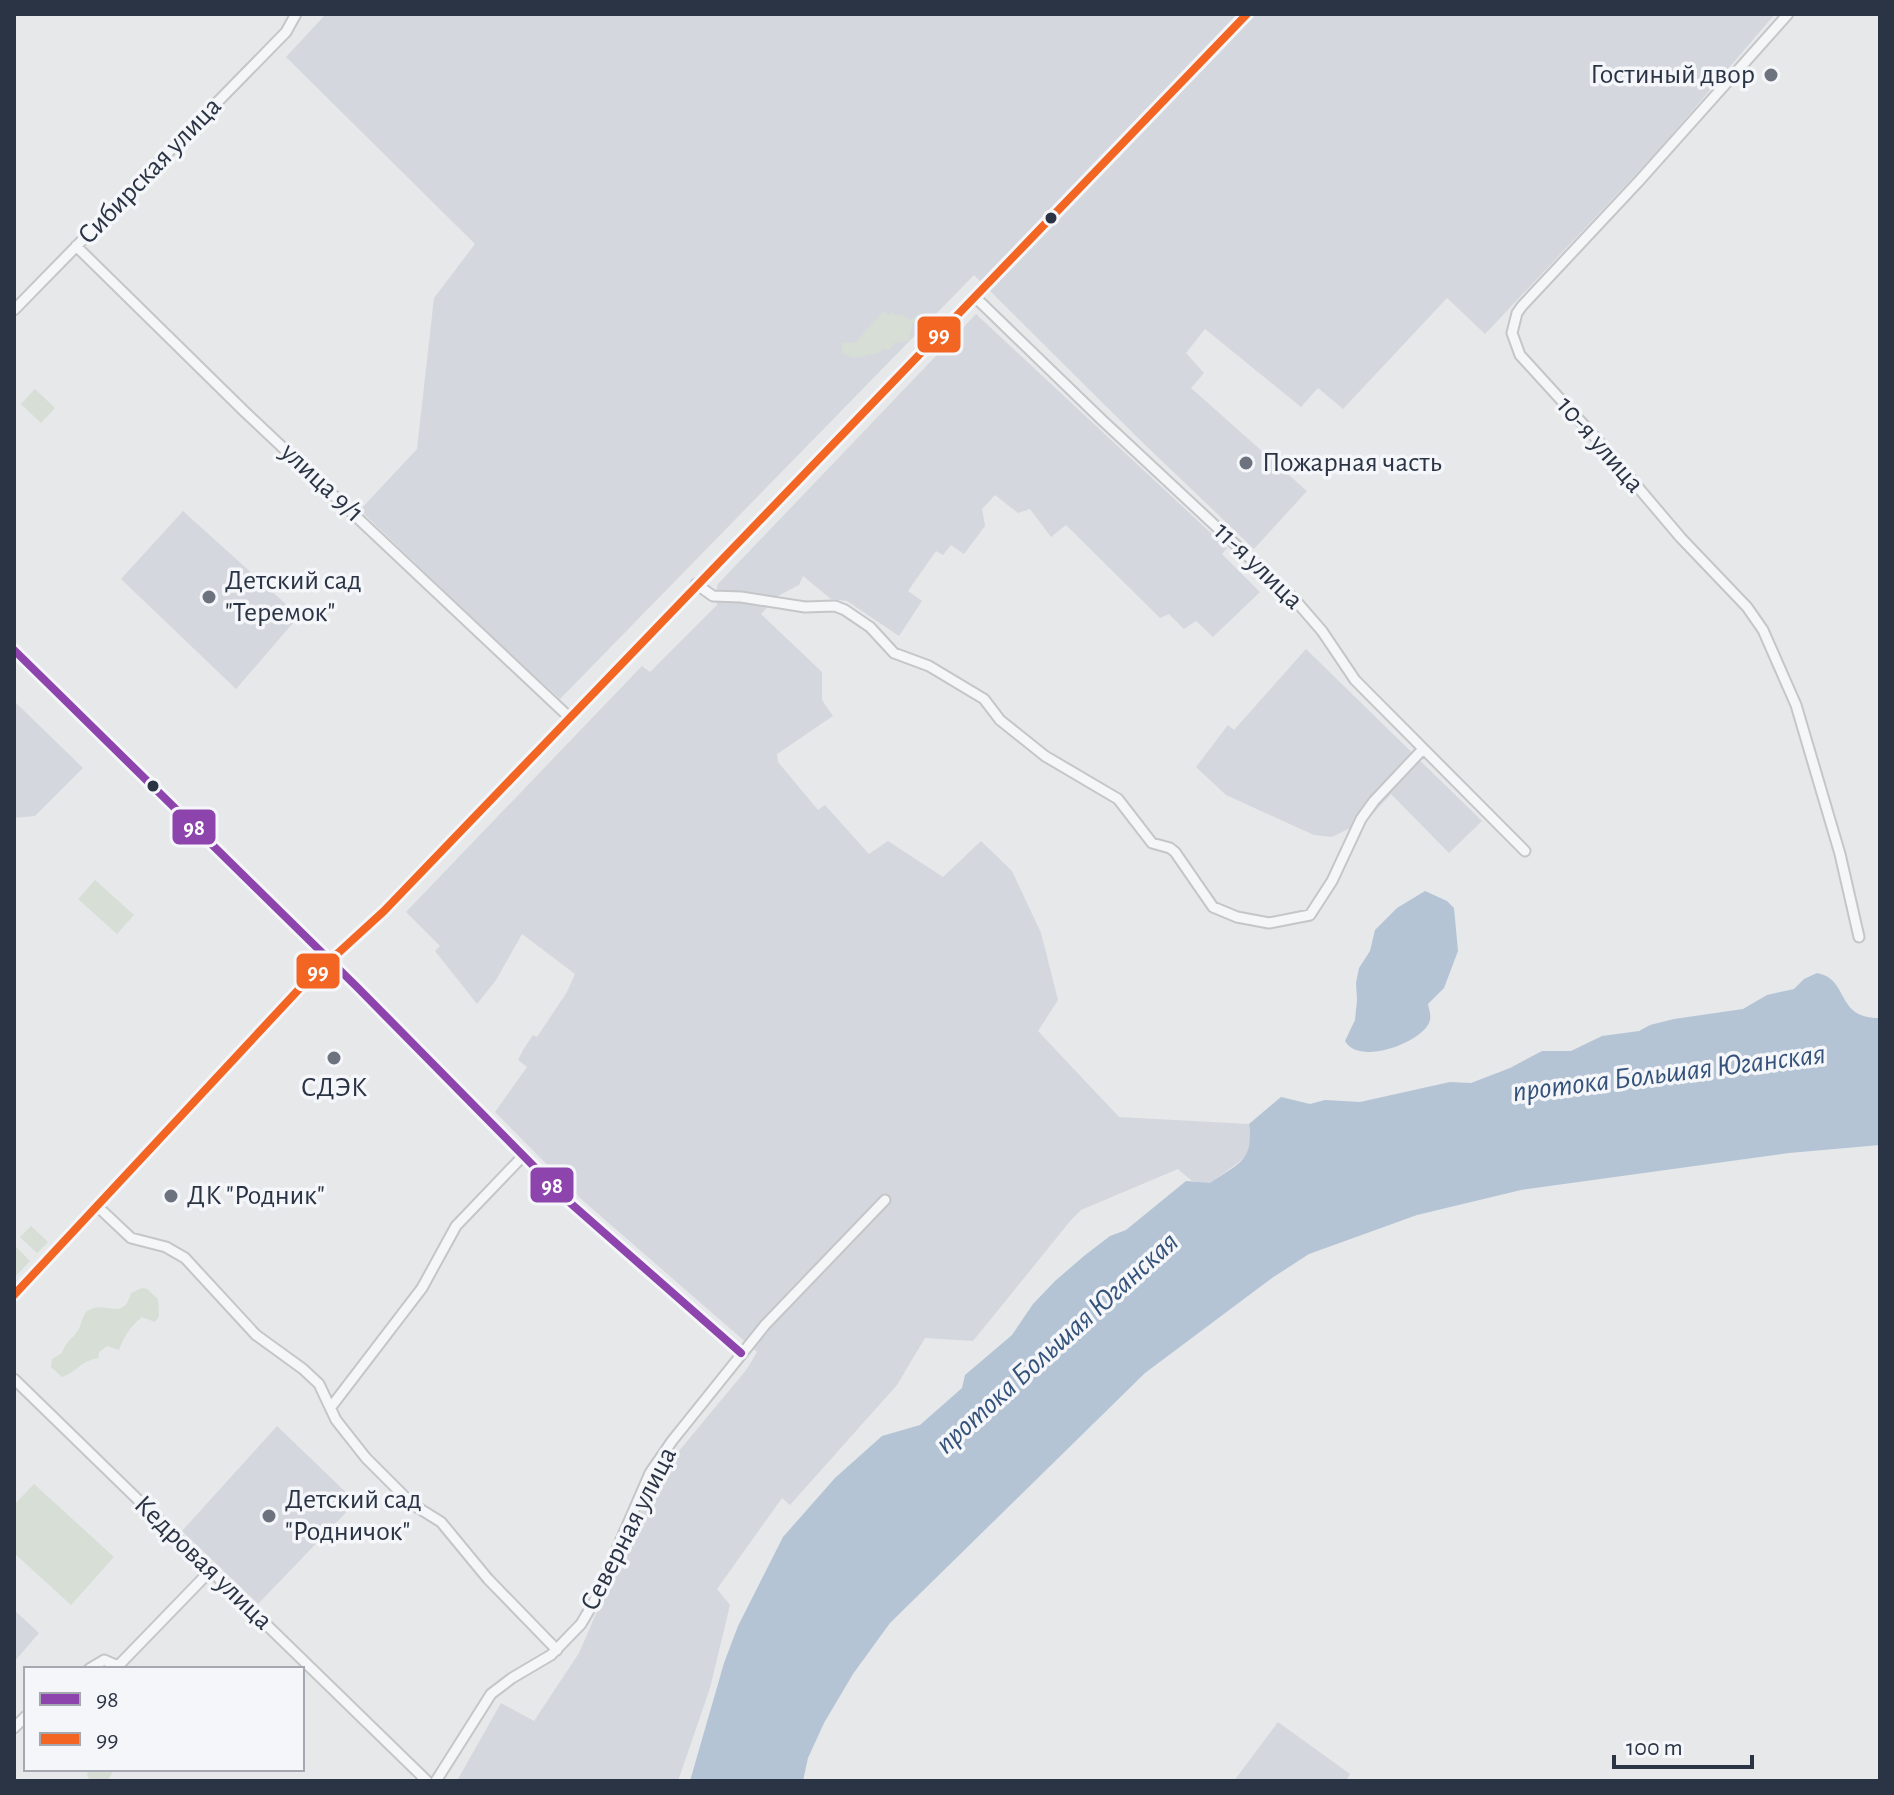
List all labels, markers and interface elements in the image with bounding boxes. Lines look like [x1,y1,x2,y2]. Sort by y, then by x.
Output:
place label: Гостиный двор [1590,61,1755,89]
marker: Гостиный двор [1762,66,1780,84]
street label: Сибирская улица [73,92,227,250]
unlabelled marker [1043,210,1059,226]
line badge: 99 [916,315,962,354]
text: 99 [928,324,950,346]
street label: 10-я улица [1551,392,1649,499]
street label: улица 9/1 [274,437,369,528]
place label: Пожарная часть [1262,449,1442,477]
marker: Пожарная часть [1237,454,1255,472]
street label: 11-я улица [1208,517,1308,615]
place label: Детский сад "Теремок" [225,567,362,627]
marker: Детский сад "Теремок" [200,588,218,606]
unlabelled marker [145,778,161,794]
line badge: 98 [171,808,217,846]
text: 98 [183,817,205,839]
line badge: 99 [295,952,341,990]
text: 99 [307,961,329,983]
water label: протока Большая Юганская [1511,1039,1827,1107]
marker: СДЭК [325,1049,343,1067]
place label: СДЭК [301,1074,367,1102]
line badge: 98 [529,1166,575,1204]
text: 98 [541,1175,563,1197]
place label: ДК "Родник" [187,1182,325,1210]
marker: ДК "Родник" [162,1187,180,1205]
water label: протока Большая Юганская [930,1226,1184,1460]
street label: Северная улица [576,1442,682,1615]
place label: Детский сад "Родничок" [285,1486,422,1546]
street label: Кедровая улица [129,1490,278,1636]
marker: Детский сад "Родничок" [260,1507,278,1525]
legend [24,1667,304,1771]
text: 98 [96,1688,119,1712]
scale bar [1614,1719,1752,1769]
text: 99 [96,1728,119,1752]
text: 100 m [1626,1736,1683,1760]

